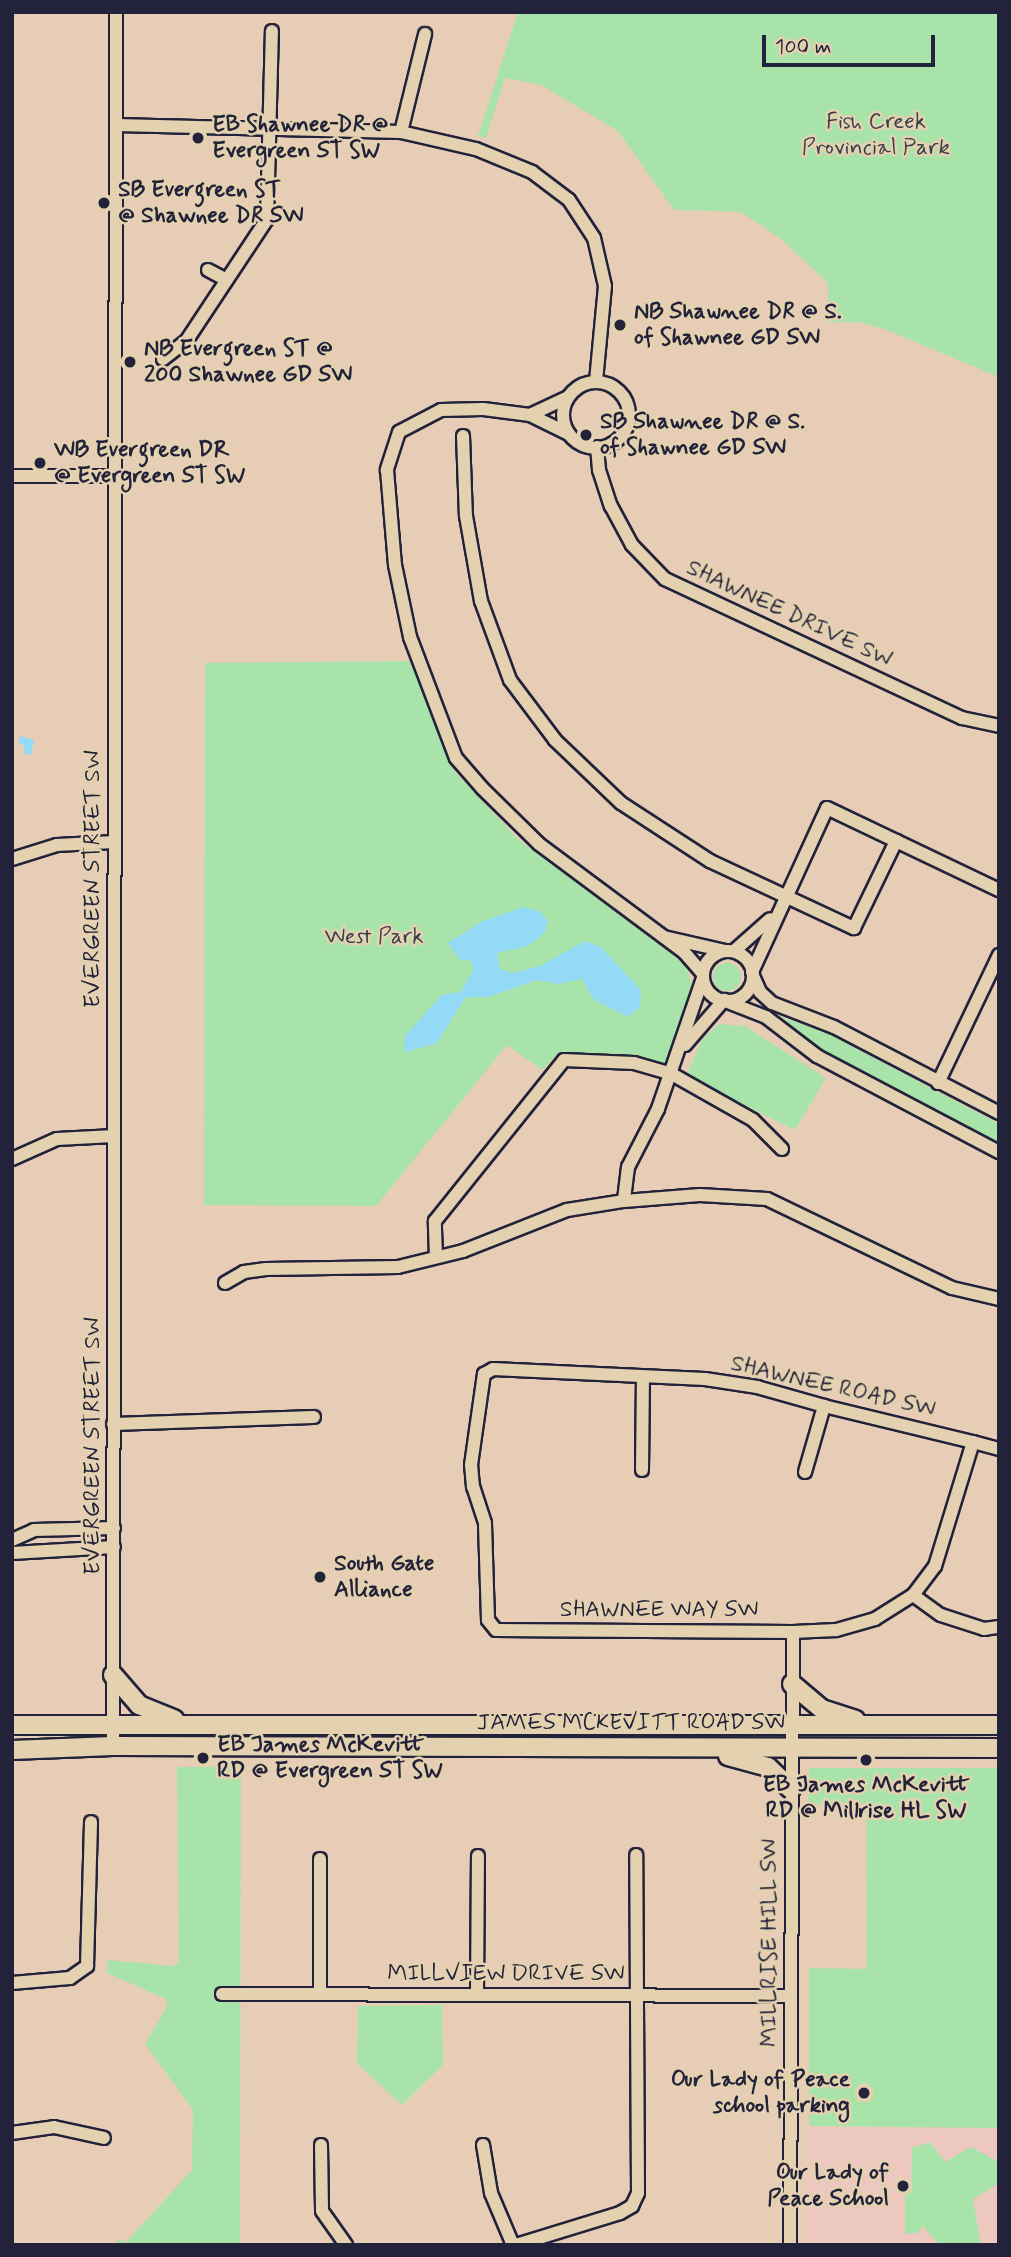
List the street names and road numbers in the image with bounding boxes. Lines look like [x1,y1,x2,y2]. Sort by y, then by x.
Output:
street label: SHAWNEE DRIVE SW [682,554,896,674]
street label: EVERGREEN STREET SW [79,749,107,1009]
street label: EVERGREEN STREET SW [79,1316,107,1576]
street label: SHAWNEE ROAD SW [729,1350,937,1424]
street label: SHAWNEE WAY SW [561,1596,757,1624]
street label: JAMES MCKEVITT ROAD SW [478,1709,784,1737]
street label: MILLRISE HILL SW [756,1840,784,2046]
street label: MILLVIEW DRIVE SW [388,1960,624,1988]

